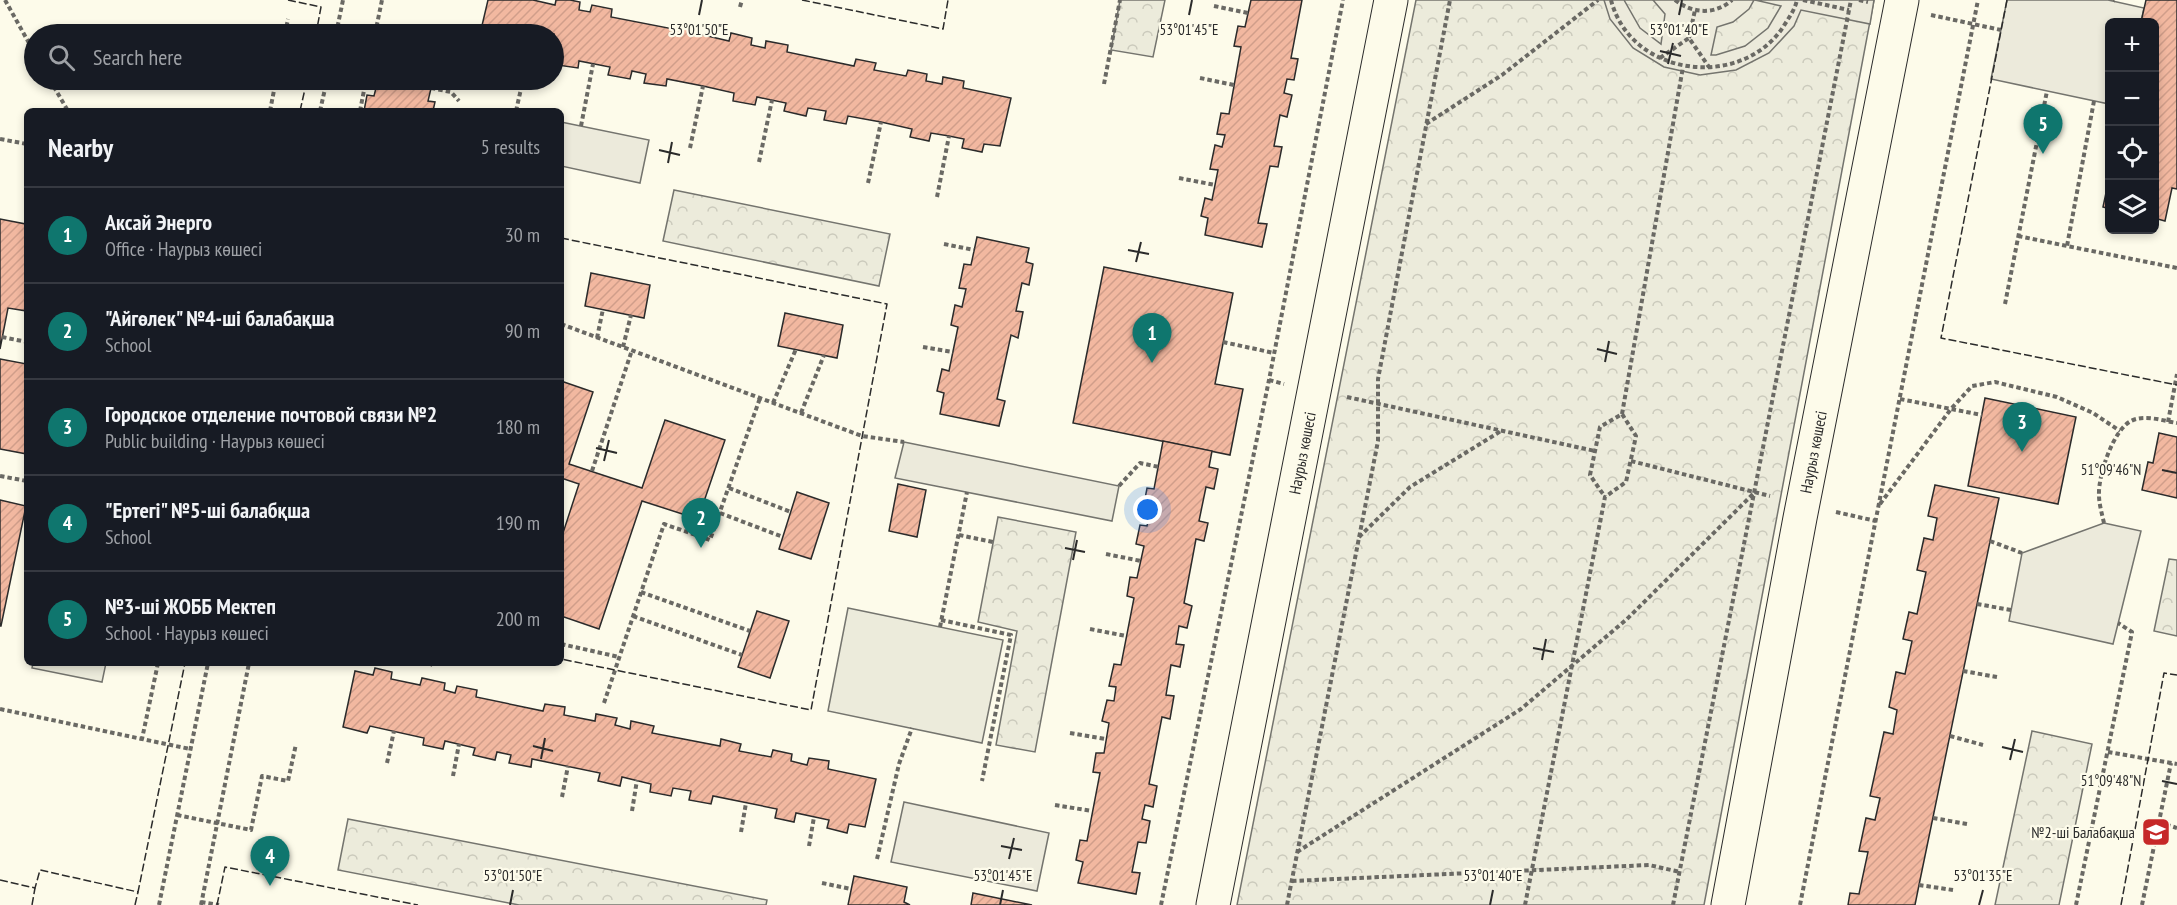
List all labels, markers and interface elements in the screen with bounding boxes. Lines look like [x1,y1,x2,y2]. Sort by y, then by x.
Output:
map controls [2105,18,2159,234]
button: + [2105,18,2159,72]
text: 53°01'50"E [669,20,729,39]
text: 53°01'45"E [1159,20,1219,39]
text: 53°01'40"E [1649,20,1709,39]
search box [24,24,564,90]
icon: search [45,41,78,74]
text: Search here [93,43,182,71]
button: − [2105,72,2159,126]
pin: 5 [2024,104,2062,154]
button: locate [2105,126,2159,180]
text: Nearby [48,131,113,164]
text: 5 results [481,134,540,160]
button: layers [2105,180,2159,234]
text: Аксай Энерго [105,208,212,236]
text: 1 [63,222,72,248]
text: 30 m [505,222,540,248]
text: Office · Наурыз көшесі [105,236,262,262]
text: "Айгөлек" №4-ші балабақша [105,304,334,332]
pin: 1 [1132,314,1172,363]
text: 2 [63,318,72,344]
text: 90 m [505,318,540,344]
text: School [105,332,151,358]
text: Городское отделение почтовой связи №2 [105,400,437,428]
pin: 3 [2002,402,2042,452]
street label: Наурыз көшесі [1795,409,1831,495]
street label: Наурыз көшесі [1284,410,1320,496]
text: 3 [63,414,72,440]
text: 180 m [496,414,540,440]
text: Public building · Наурыз көшесі [105,428,325,454]
text: 51°09'46"N [2081,460,2141,479]
your location [1133,495,1162,524]
text: "Ертегі" №5-ші балабқша [105,496,310,524]
pin: 2 [682,498,720,548]
text: 4 [63,510,72,536]
text: 190 m [496,510,540,536]
text: School [105,524,151,550]
text: №3-ші ЖОББ Мектеп [105,592,276,620]
text: 5 [63,606,72,632]
text: 200 m [496,606,540,632]
text: School · Наурыз көшесі [105,620,269,646]
text: 51°09'48"N [2081,771,2141,790]
school or university icon: №2-ші Балабақша [2140,816,2172,848]
place label: №2-ші Балабақша [2031,822,2135,842]
pin: 4 [250,836,290,886]
text: 53°01'50"E [483,866,543,885]
text: 53°01'45"E [973,866,1033,885]
text: 53°01'40"E [1463,866,1523,885]
text: 53°01'35"E [1953,866,2013,885]

